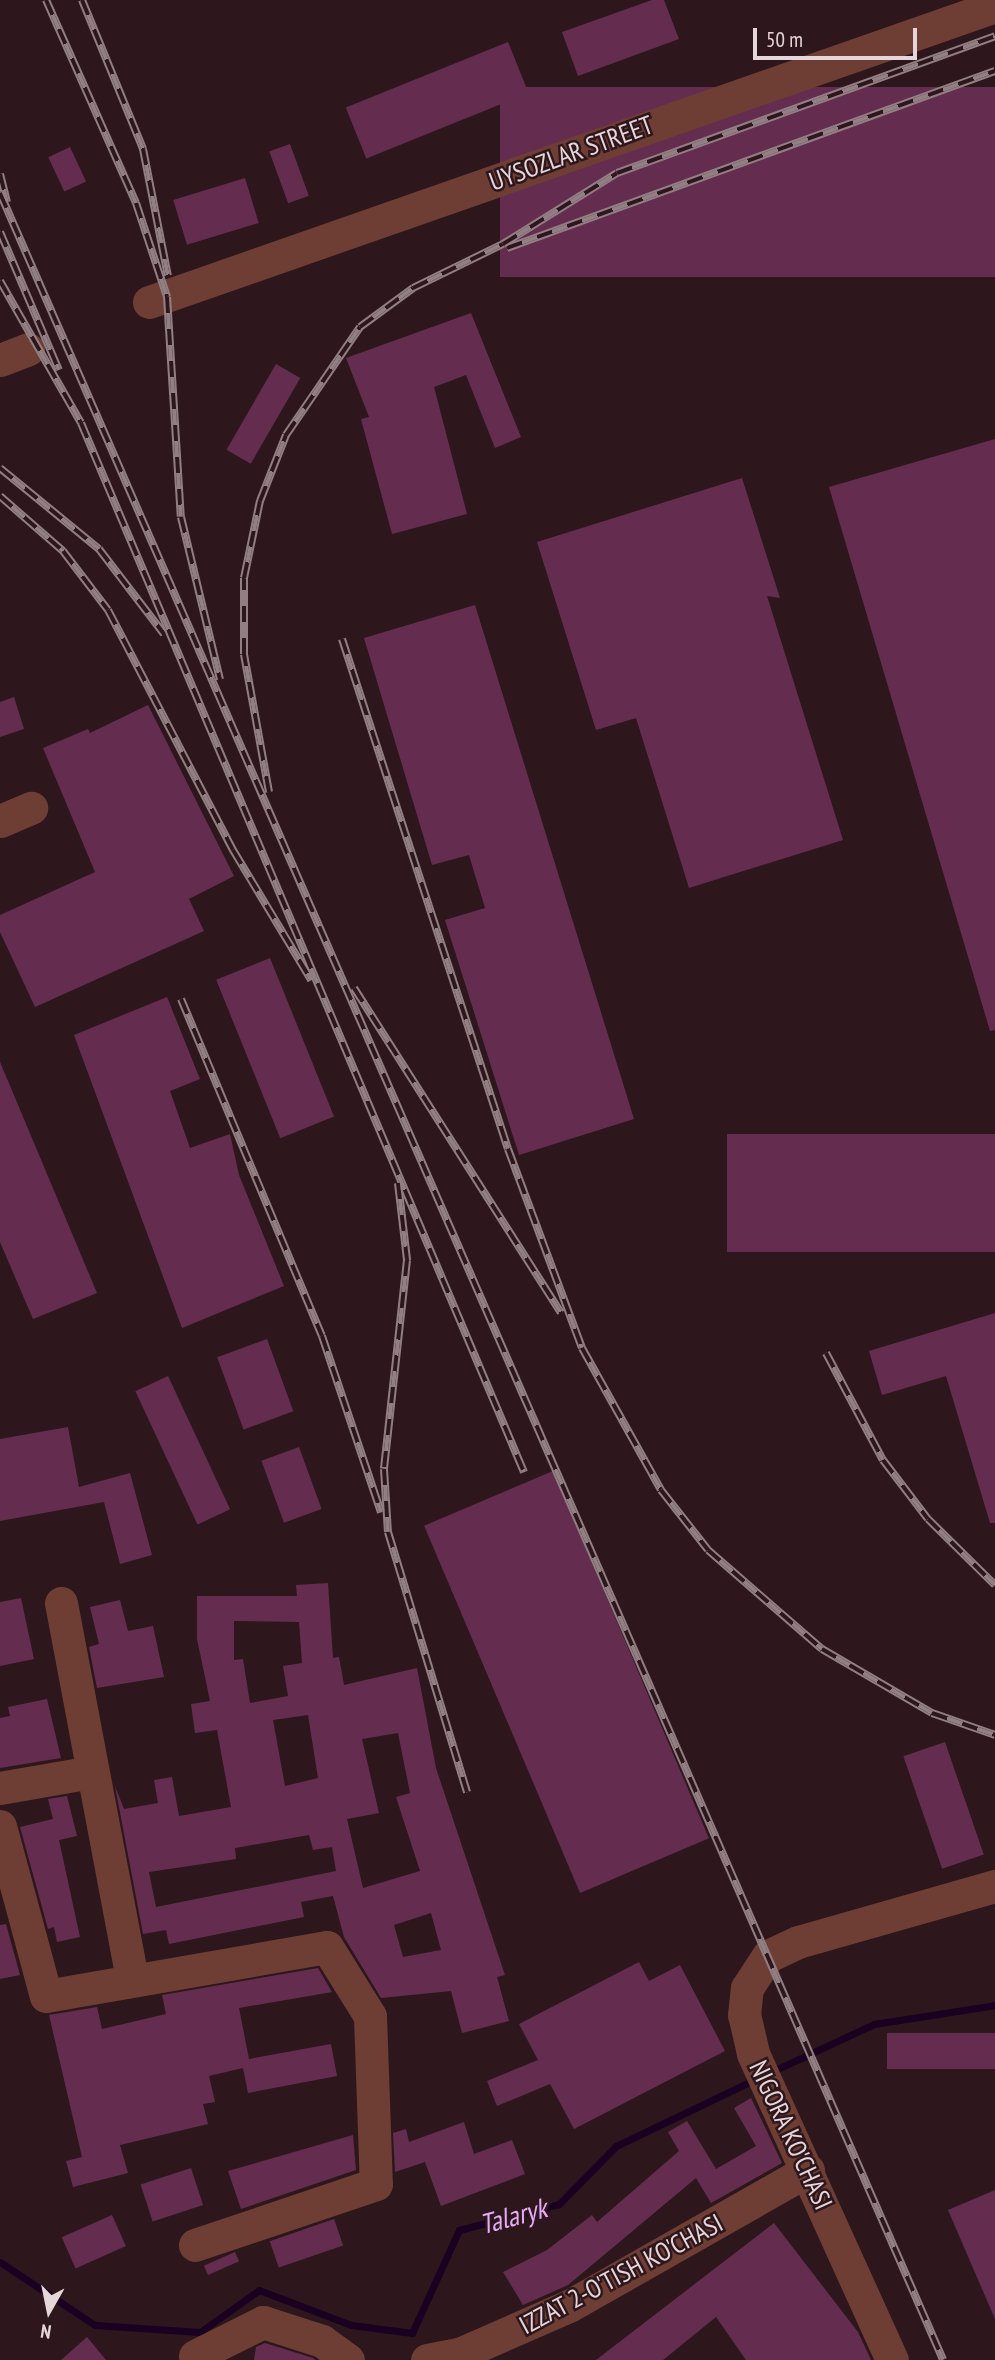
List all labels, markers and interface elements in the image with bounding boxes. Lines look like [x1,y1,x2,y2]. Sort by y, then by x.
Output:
scale bar [757,14,922,58]
text: 50 m [766,26,803,53]
street label: UYSOZLAR STREET [485,109,657,197]
street label: NIGORA KO'CHASI [743,2055,839,2215]
water label: Talaryk [476,2191,550,2241]
street label: IZZAT 2-O'TISH KO'CHASI [514,2207,728,2341]
north arrow [14,2276,84,2346]
text: N [39,2319,53,2344]

